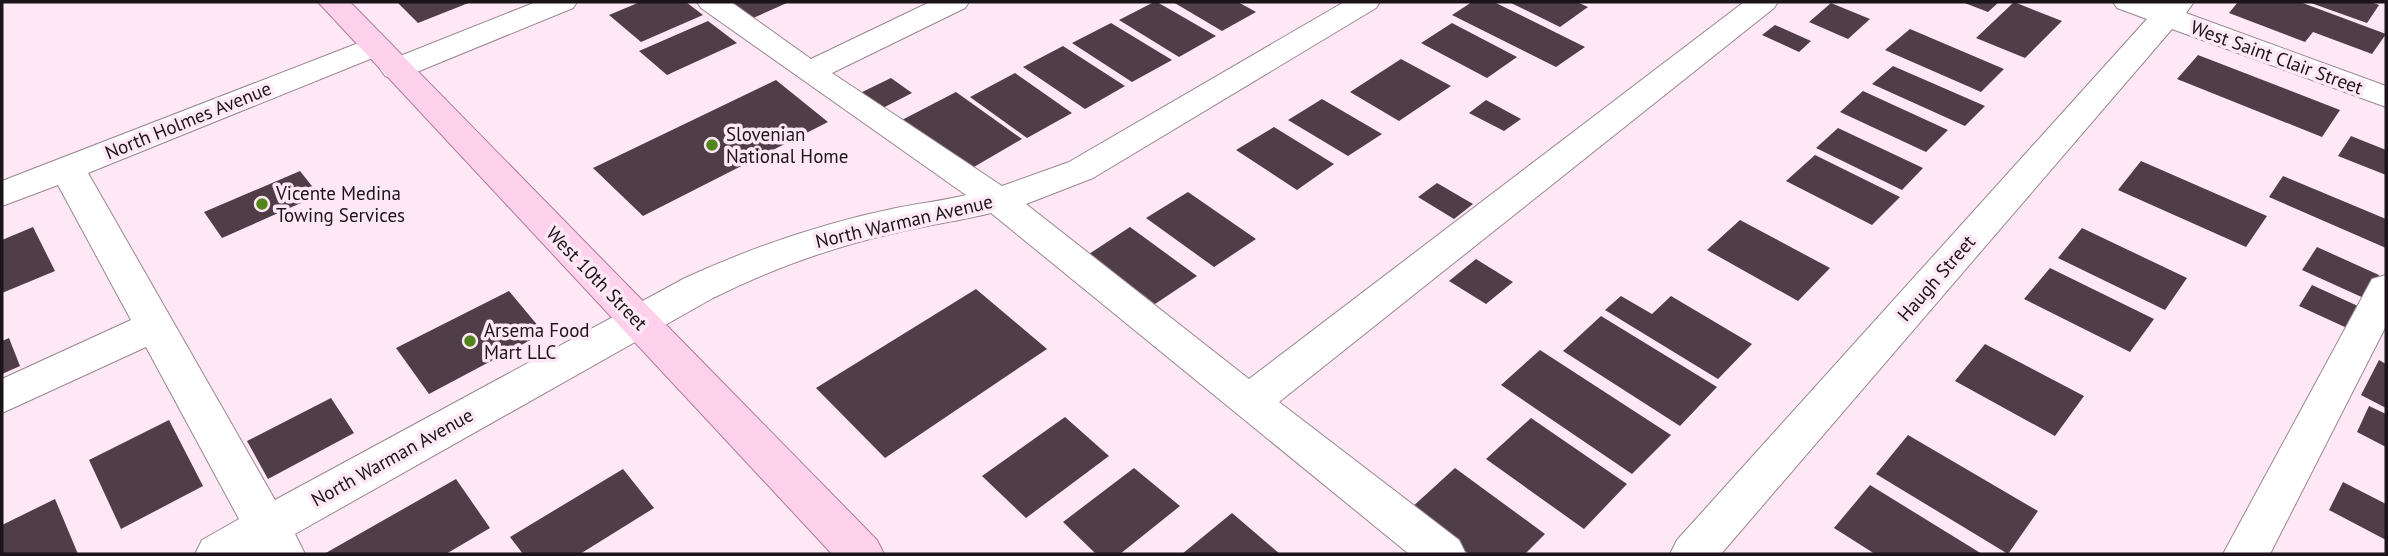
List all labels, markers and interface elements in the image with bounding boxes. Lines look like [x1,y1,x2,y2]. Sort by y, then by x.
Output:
street label: West Saint Clair Street [2188,15,2367,100]
street label: North Holmes Avenue [101,76,275,164]
place label: Slovenian National Home [726,122,848,168]
marker: Slovenian National Home [704,137,720,153]
place label: Vicente Medina Towing Services [275,181,405,227]
street label: North Warman Avenue [813,189,995,253]
marker: Vicente Medina Towing Services [254,196,270,212]
street label: West 10th Street [541,221,653,335]
street label: Haugh Street [1892,229,1980,326]
place label: Arsema Food Mart LLC [484,318,590,364]
marker: Arsema Food Mart LLC [462,333,478,349]
street label: North Warman Avenue [307,403,477,511]

